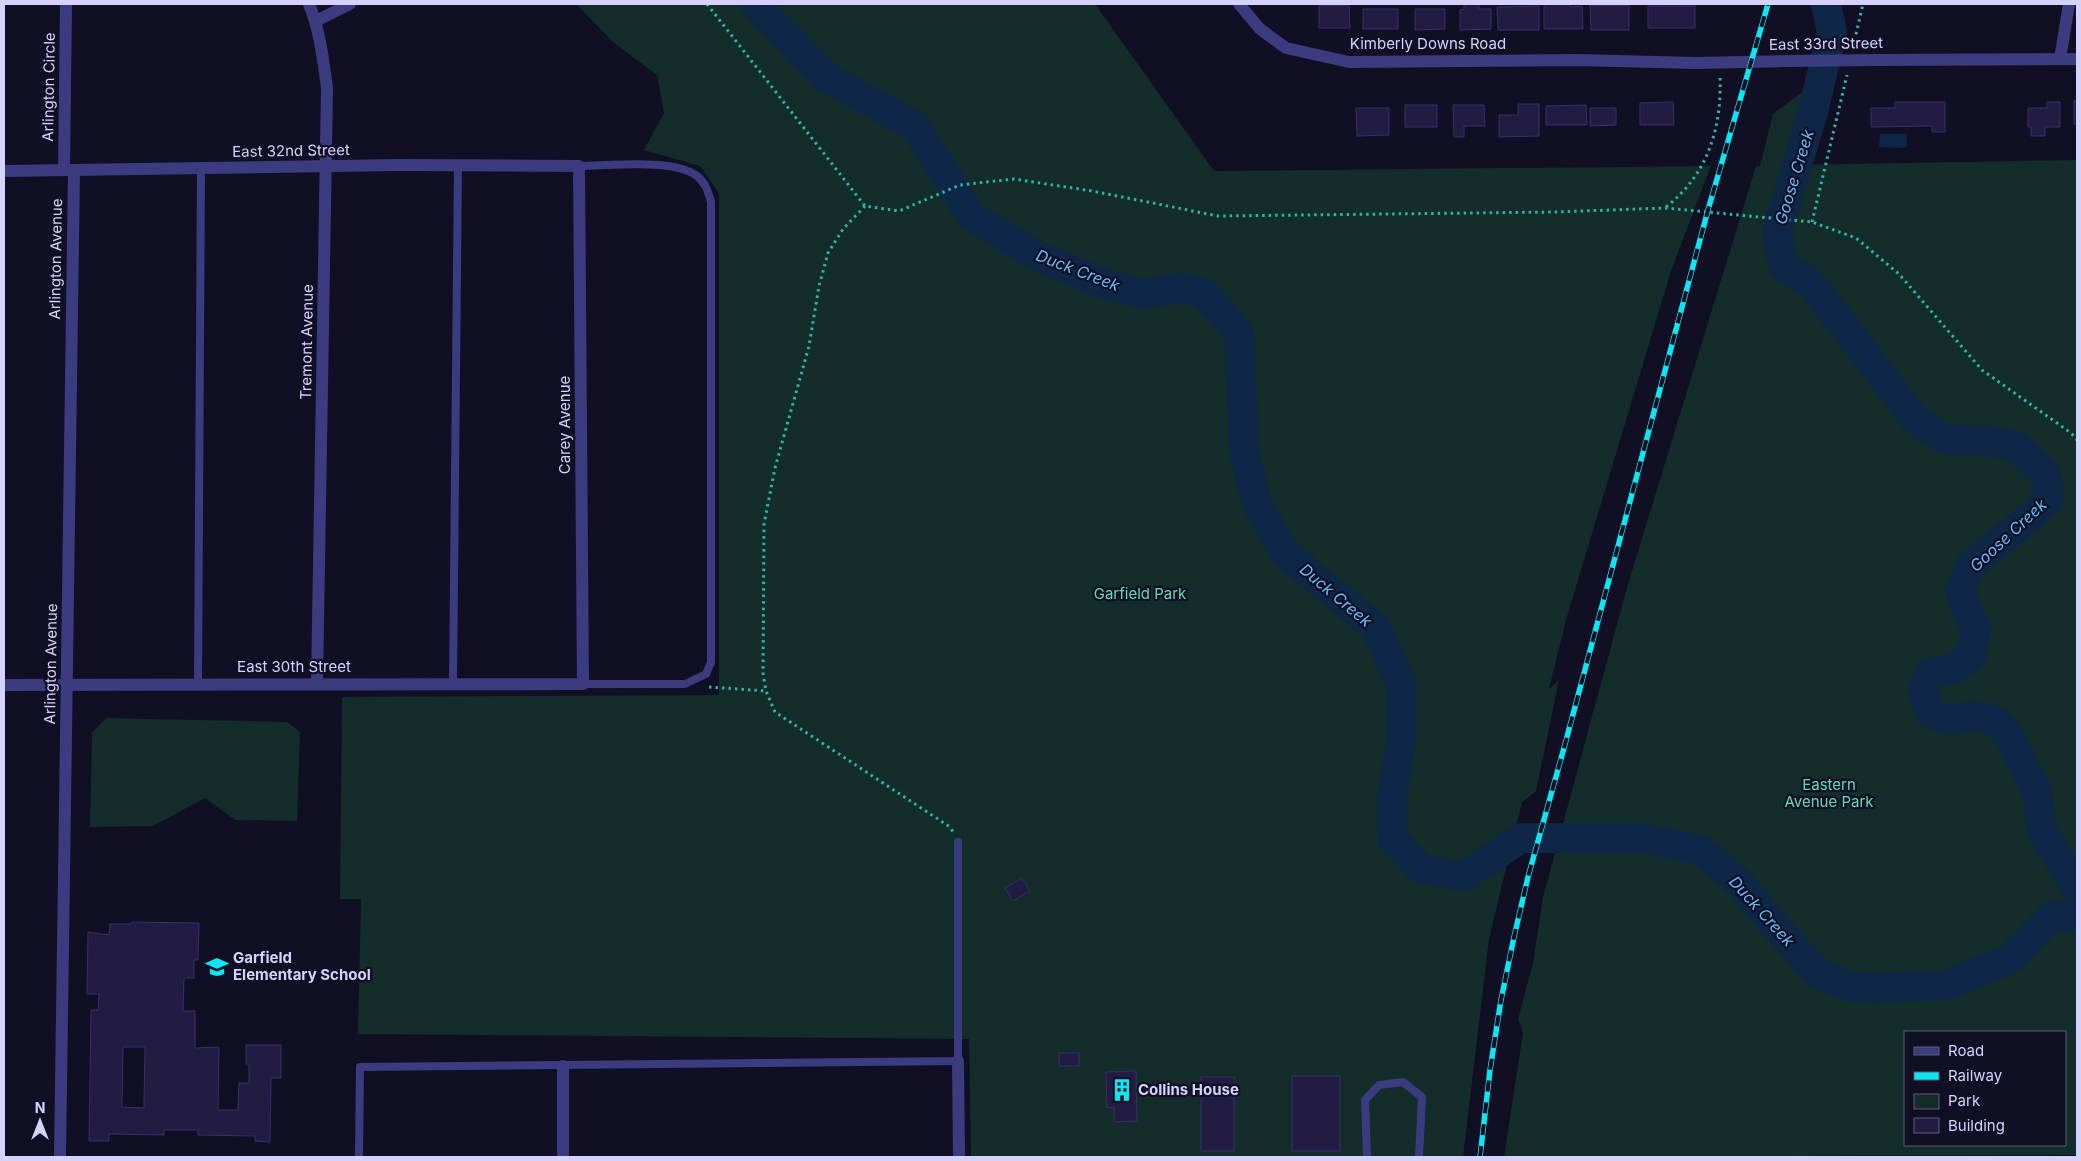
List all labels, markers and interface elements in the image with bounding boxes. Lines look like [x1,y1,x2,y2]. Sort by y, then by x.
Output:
street label: Arlington Circle [38,32,59,142]
street label: East 33rd Street [1769,33,1883,54]
street label: Kimberly Downs Road [1350,34,1506,53]
water label: Goose Creek [1770,127,1818,227]
street label: East 32nd Street [232,140,350,161]
street label: Arlington Avenue [45,198,66,320]
water label: Duck Creek [1033,245,1123,295]
street label: Tremont Avenue [296,284,317,400]
street label: Carey Avenue [555,376,574,474]
water label: Goose Creek [1965,494,2051,576]
water label: Duck Creek [1296,559,1376,631]
park label: Garfield Park [1094,584,1187,603]
street label: Arlington Avenue [40,603,61,725]
street label: East 30th Street [237,657,351,676]
park label: Eastern Avenue Park [1784,775,1874,811]
water label: Duck Creek [1725,872,1799,951]
place label: Garfield Elementary School [233,948,371,984]
school or university icon: Garfield Elementary School [204,954,230,980]
legend [1904,1031,2066,1146]
text: Road [1948,1041,1984,1060]
text: Railway [1948,1066,2003,1085]
building icon: Collins House [1109,1077,1135,1103]
place label: Collins House [1138,1080,1239,1099]
text: Park [1948,1091,1981,1110]
north arrow [15,1096,65,1146]
text: N [35,1099,45,1116]
text: Building [1948,1116,2005,1135]

